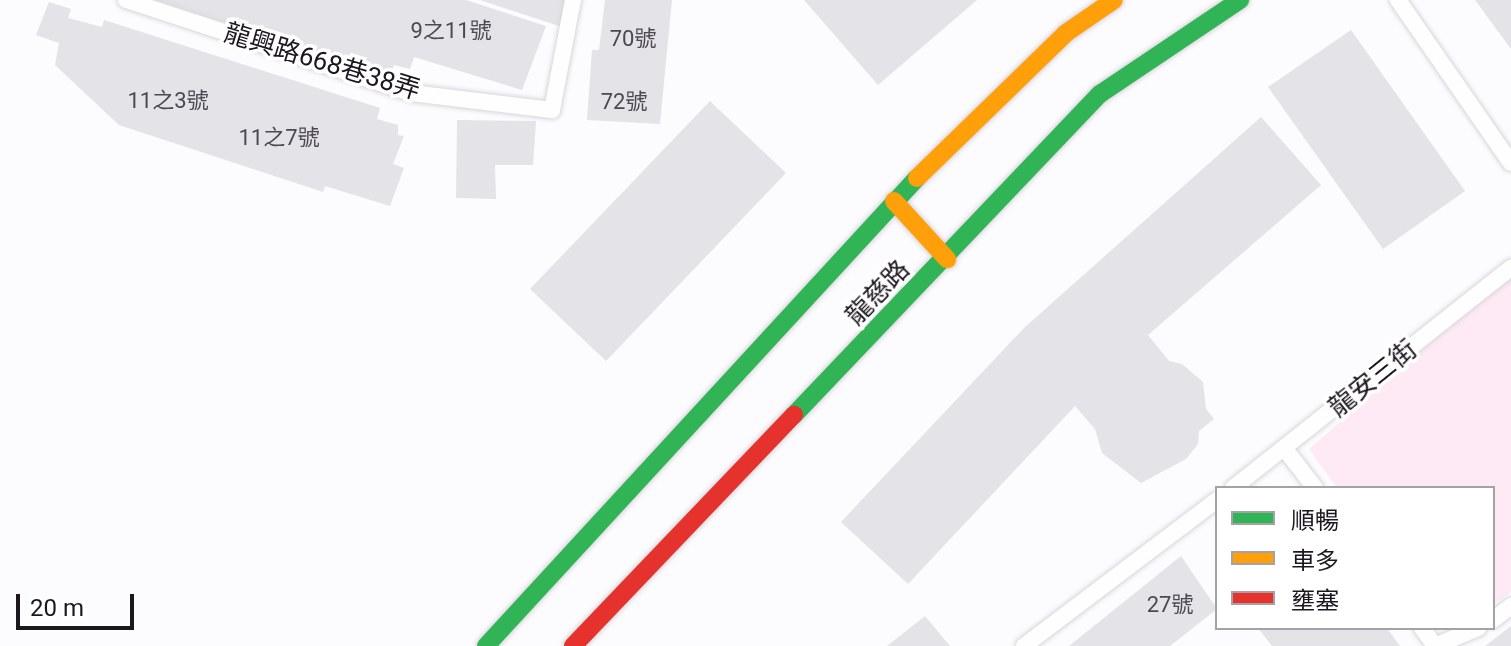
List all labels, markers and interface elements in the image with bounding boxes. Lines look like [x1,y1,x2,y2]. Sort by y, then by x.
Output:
street label: 龍興路668巷38弄 [220,17,424,107]
house number: 9之11號 [410,18,492,44]
house number: 70號 [610,26,656,52]
house number: 11之3號 [127,88,209,114]
house number: 72號 [601,89,647,115]
house number: 11之7號 [238,125,320,151]
street label: 龍慈路 [840,254,916,332]
street label: 龍安三街 [1323,334,1423,424]
legend [1215,486,1495,630]
text: 順暢 [1291,507,1339,535]
text: 車多 [1291,547,1339,575]
scale bar [20,578,138,628]
text: 壅塞 [1291,587,1339,615]
house number: 27號 [1147,592,1193,618]
text: 20 m [30,594,84,622]

